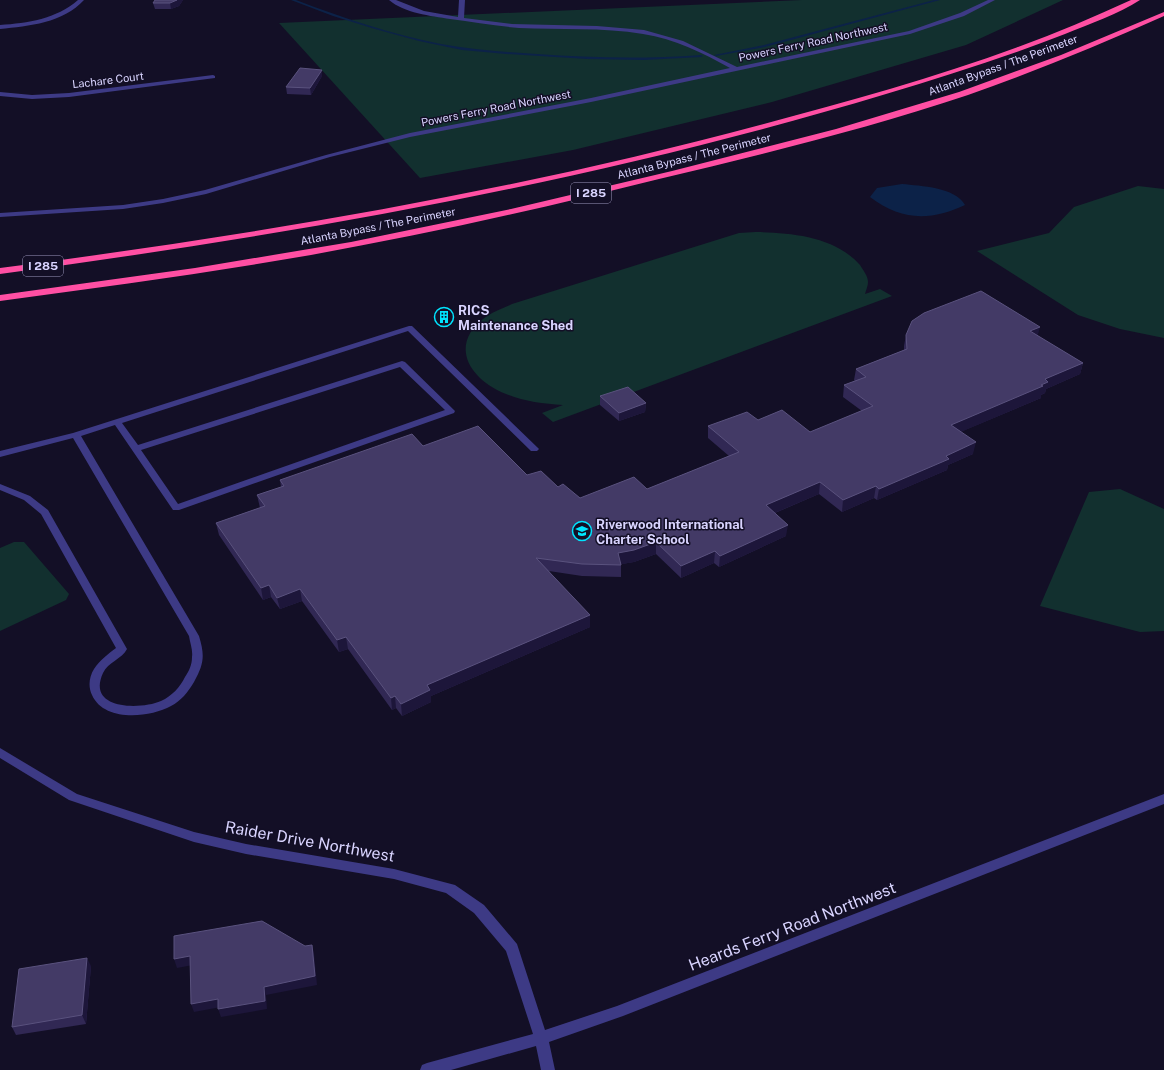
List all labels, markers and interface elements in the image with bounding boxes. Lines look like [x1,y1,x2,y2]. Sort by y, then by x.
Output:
street label: Powers Ferry Road Northwest [737,20,889,64]
street label: Atlanta Bypass / The Perimeter [927,32,1079,98]
street label: Lachare Court [71,70,145,90]
street label: Powers Ferry Road Northwest [420,88,572,128]
street label: Atlanta Bypass / The Perimeter [616,131,772,181]
road number: I 285 [571,183,611,203]
street label: Atlanta Bypass / The Perimeter [299,205,457,247]
road number: I 285 [23,256,63,276]
place label: RICS Maintenance Shed [458,303,573,333]
building icon: RICS Maintenance Shed [433,306,455,328]
place label: Riverwood International Charter School [596,517,744,547]
school or university icon: Riverwood International Charter School [571,520,593,542]
street label: Raider Drive Northwest [224,817,396,866]
street label: Heards Ferry Road Northwest [686,878,898,975]

